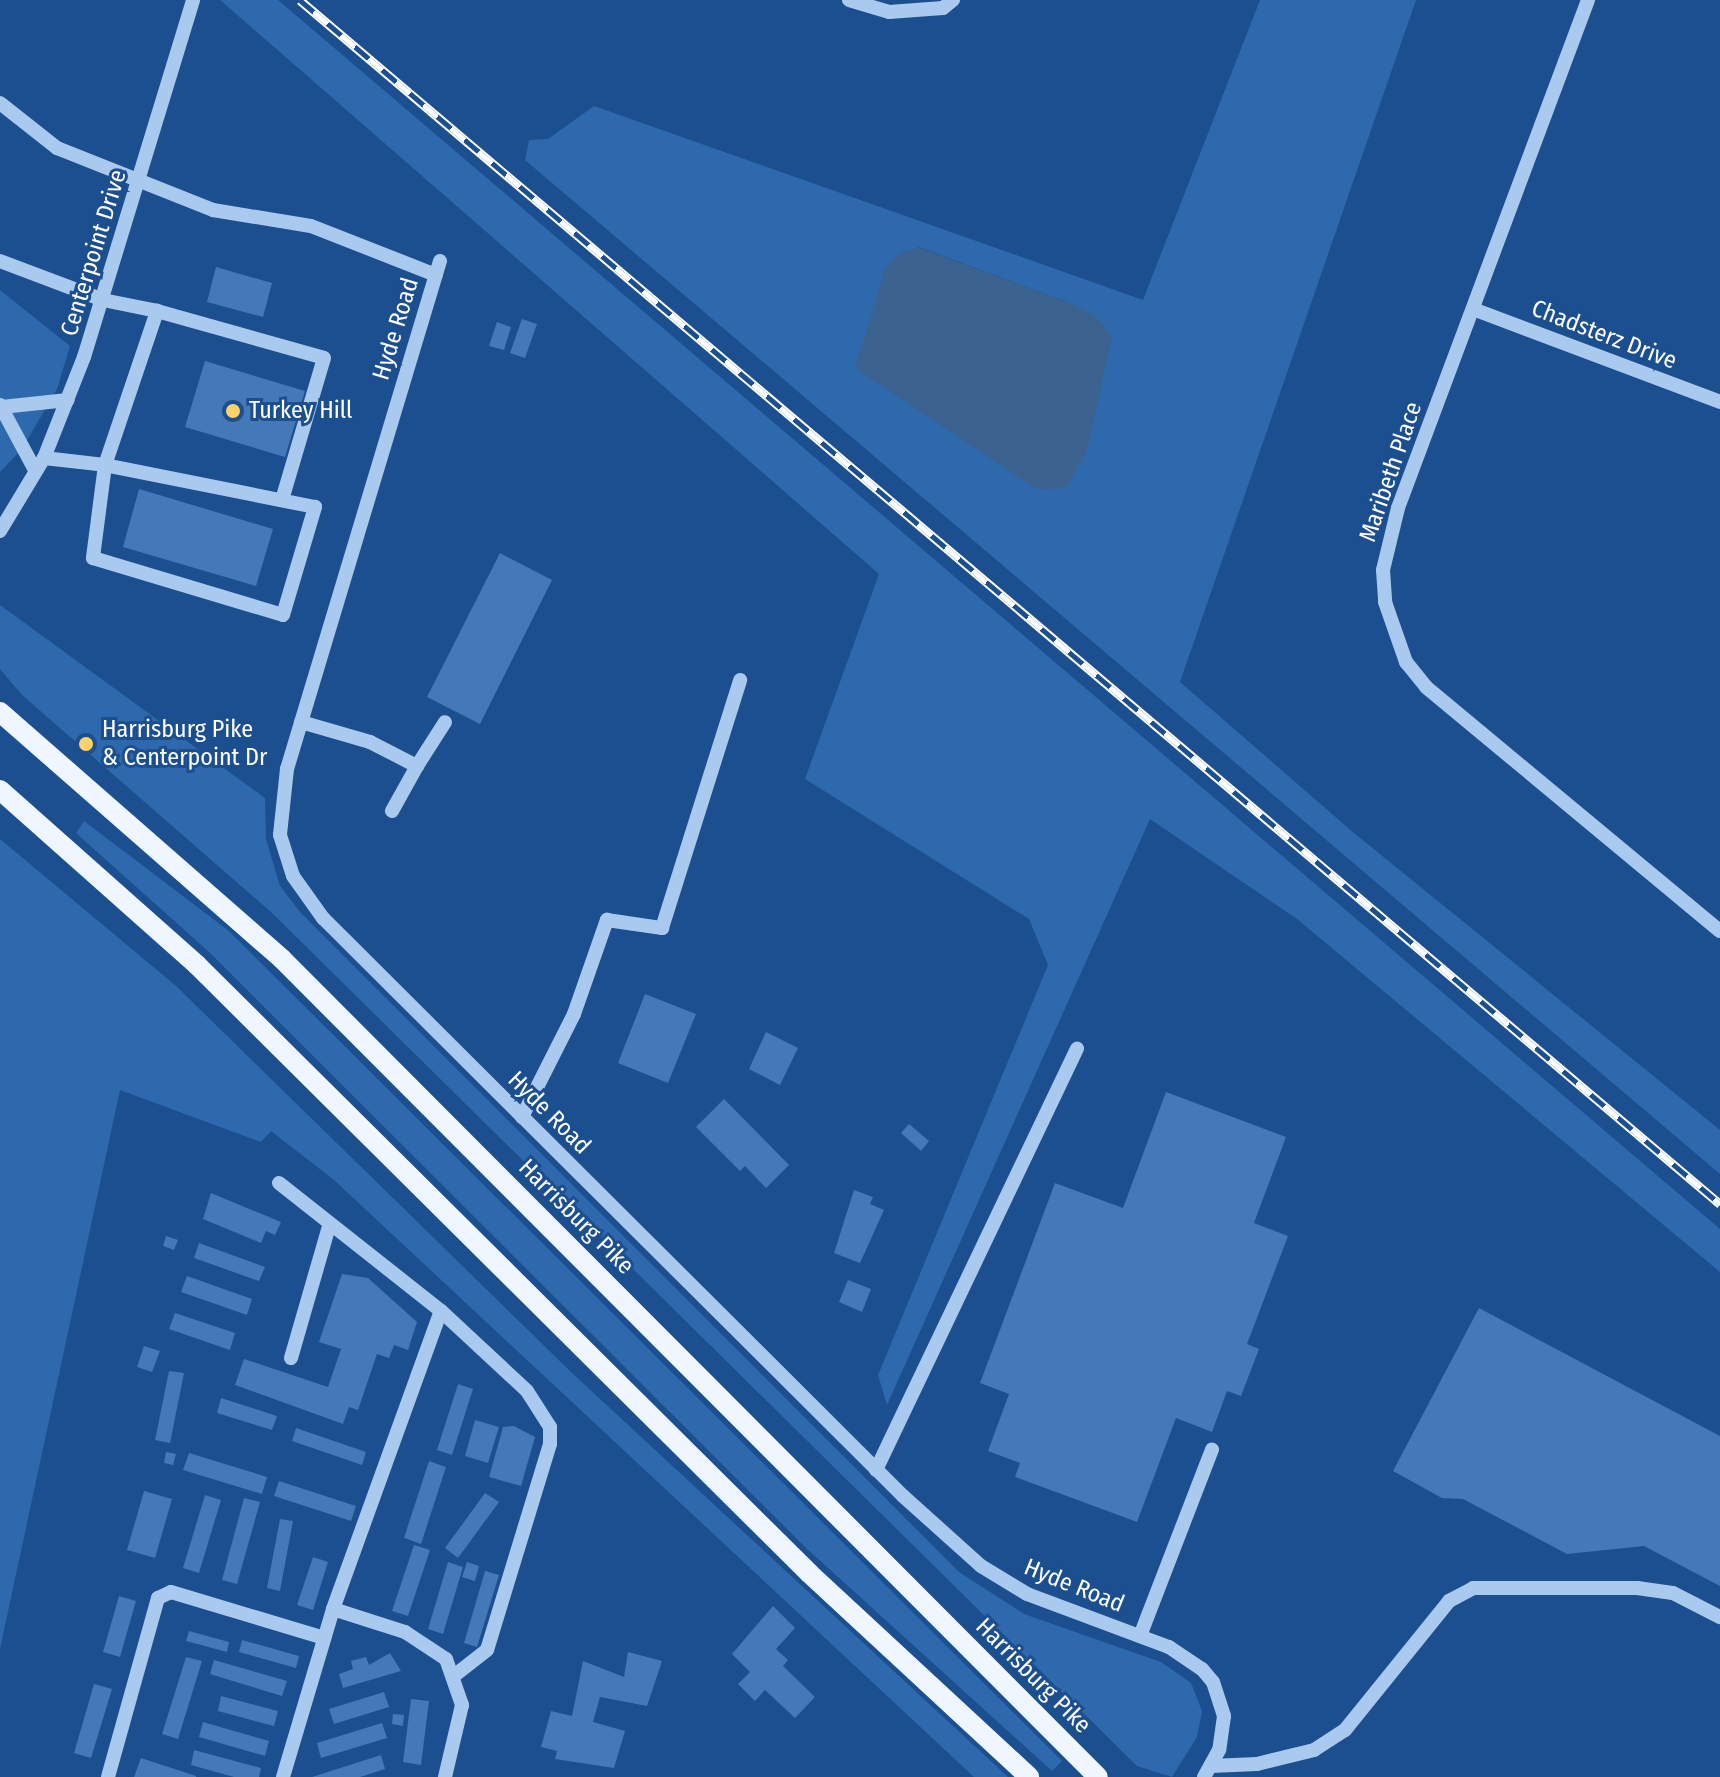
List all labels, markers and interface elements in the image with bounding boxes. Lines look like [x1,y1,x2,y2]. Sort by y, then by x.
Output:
street label: Centerpoint Drive [55,166,133,340]
street label: Hyde Road [367,274,425,384]
street label: Chadsterz Drive [1527,294,1681,376]
place label: Turkey Hill [249,397,352,425]
street label: Maribeth Place [1354,398,1428,546]
marker: Turkey Hill [224,402,242,420]
place label: Harrisburg Pike & Centerpoint Dr [102,716,267,772]
marker: Harrisburg Pike & Centerpoint Dr [77,735,95,753]
street label: Hyde Road [502,1066,596,1160]
street label: Harrisburg Pike [512,1153,640,1281]
street label: Hyde Road [1020,1553,1128,1619]
street label: Harrisburg Pike [969,1612,1097,1740]

